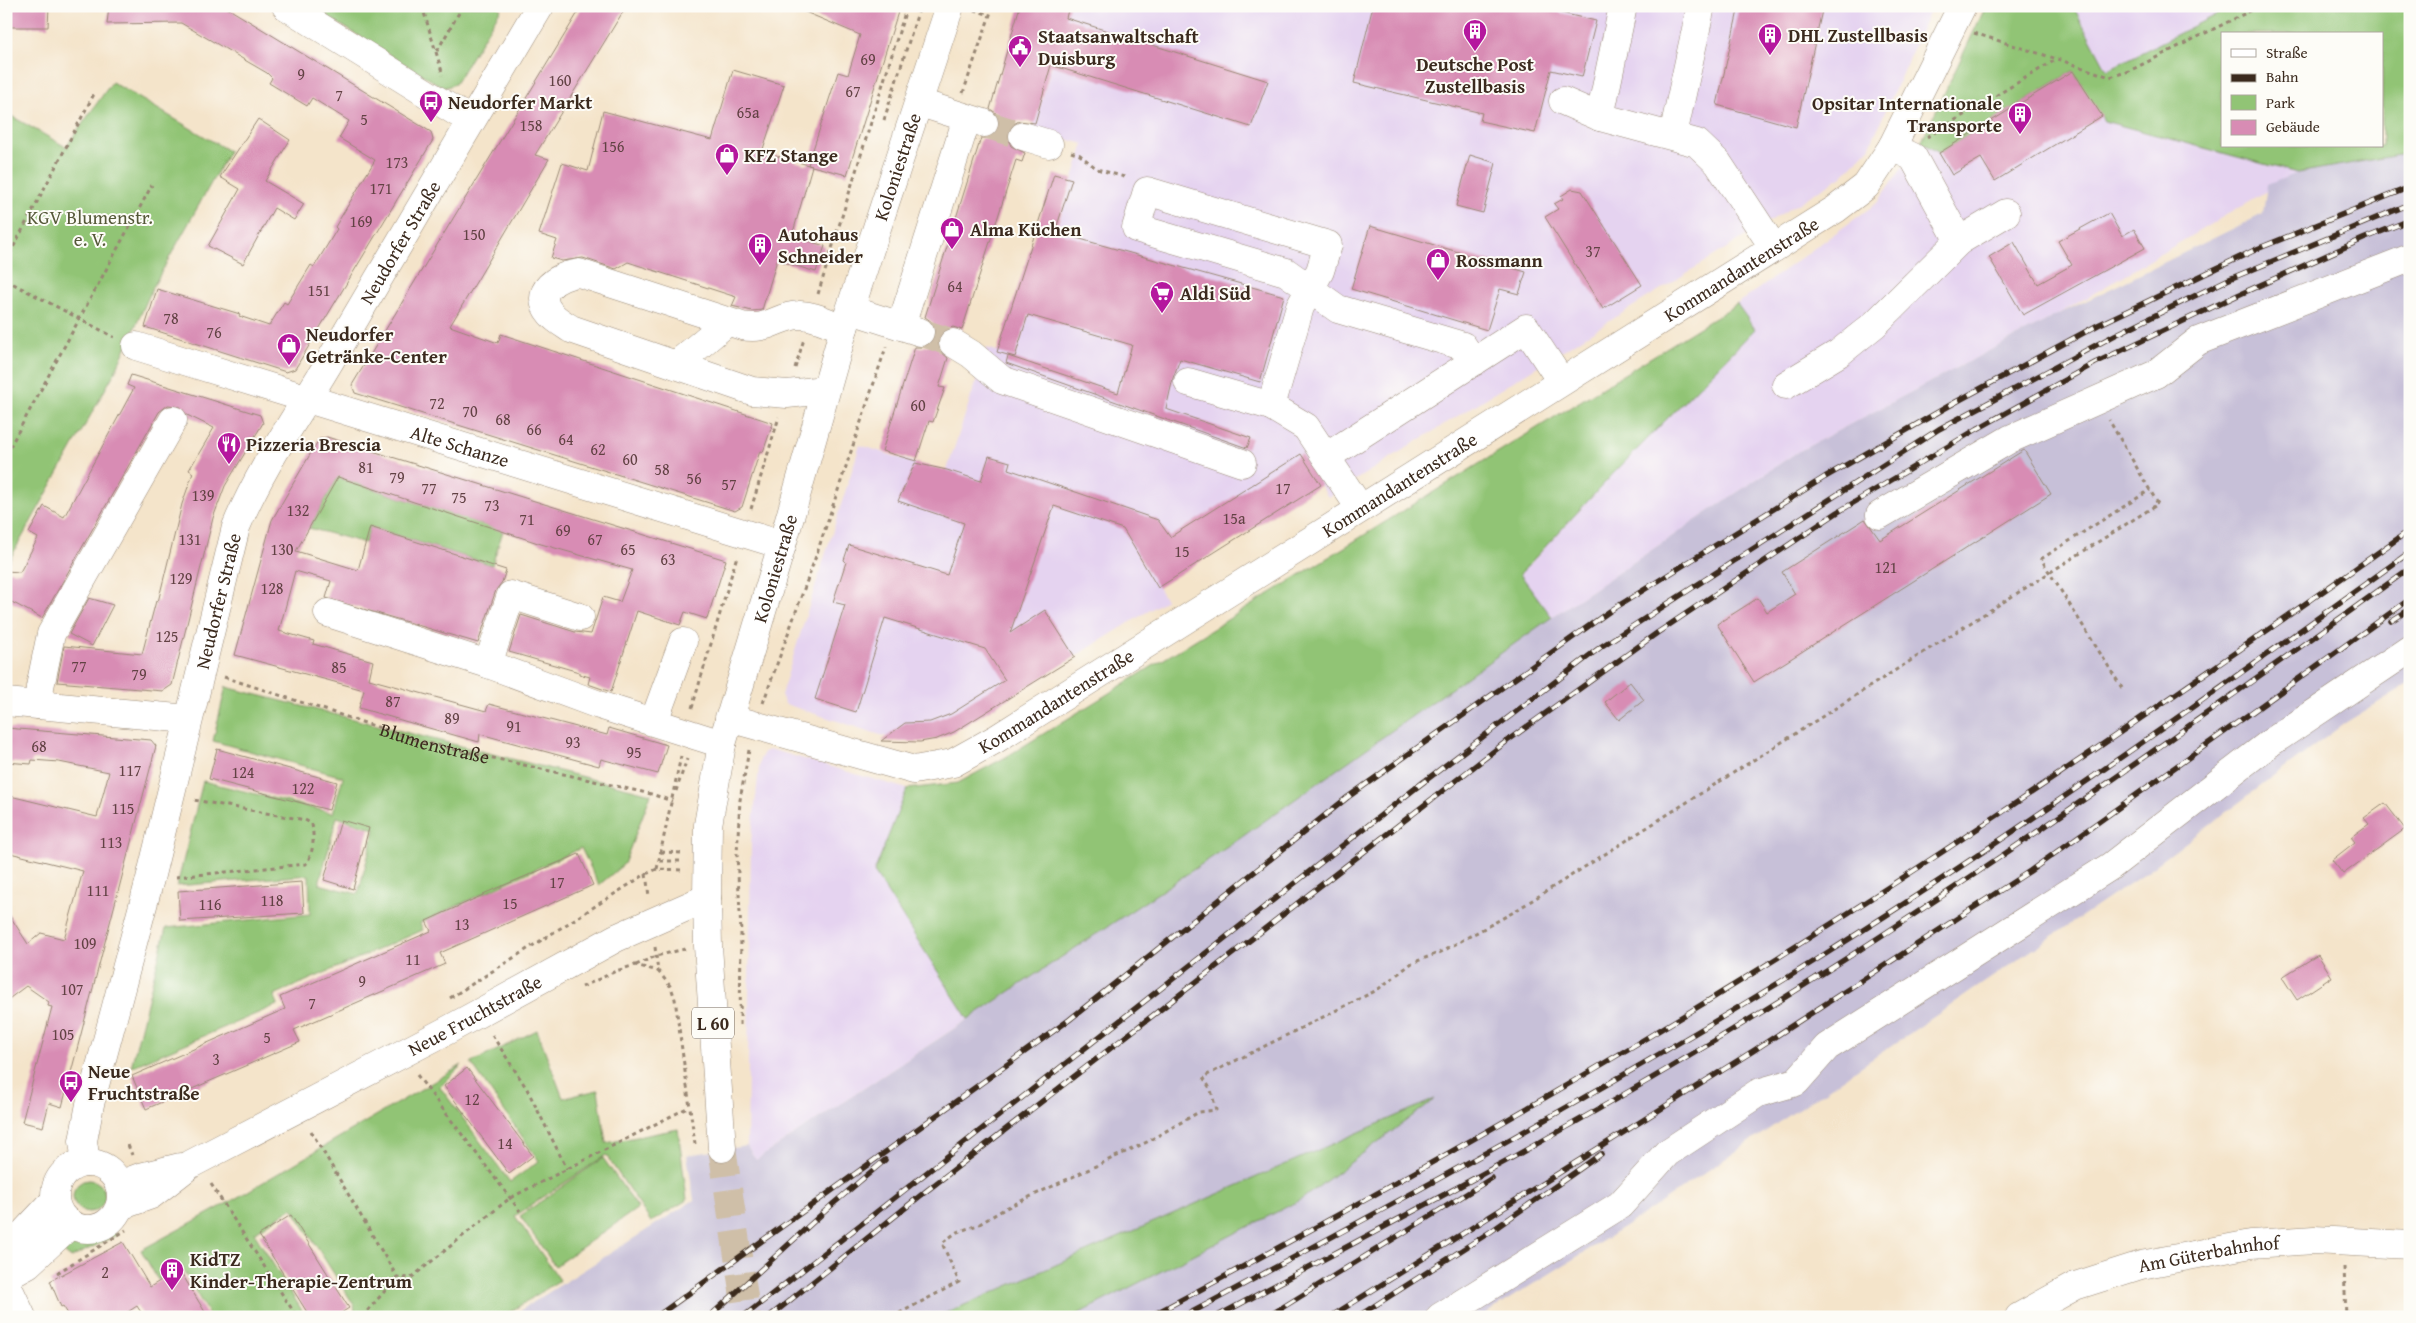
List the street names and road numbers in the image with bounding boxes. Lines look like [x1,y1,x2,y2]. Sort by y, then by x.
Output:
street label: Koloniestraße [866,109,928,224]
street label: Neudorfer Straße [353,175,447,309]
street label: Kommandantenstraße [1658,209,1824,328]
street label: Alte Schanze [407,417,513,474]
street label: Kommandantenstraße [1316,425,1483,544]
street label: Koloniestraße [745,511,804,626]
street label: Neudorfer Straße [188,530,248,672]
street label: Kommandantenstraße [973,642,1139,760]
street label: Blumenstraße [376,715,492,771]
street label: Neue Fruchtstraße [403,967,547,1063]
road number: L 60 [692,1008,734,1038]
street label: Am Güterbahnhof [2136,1228,2282,1279]

